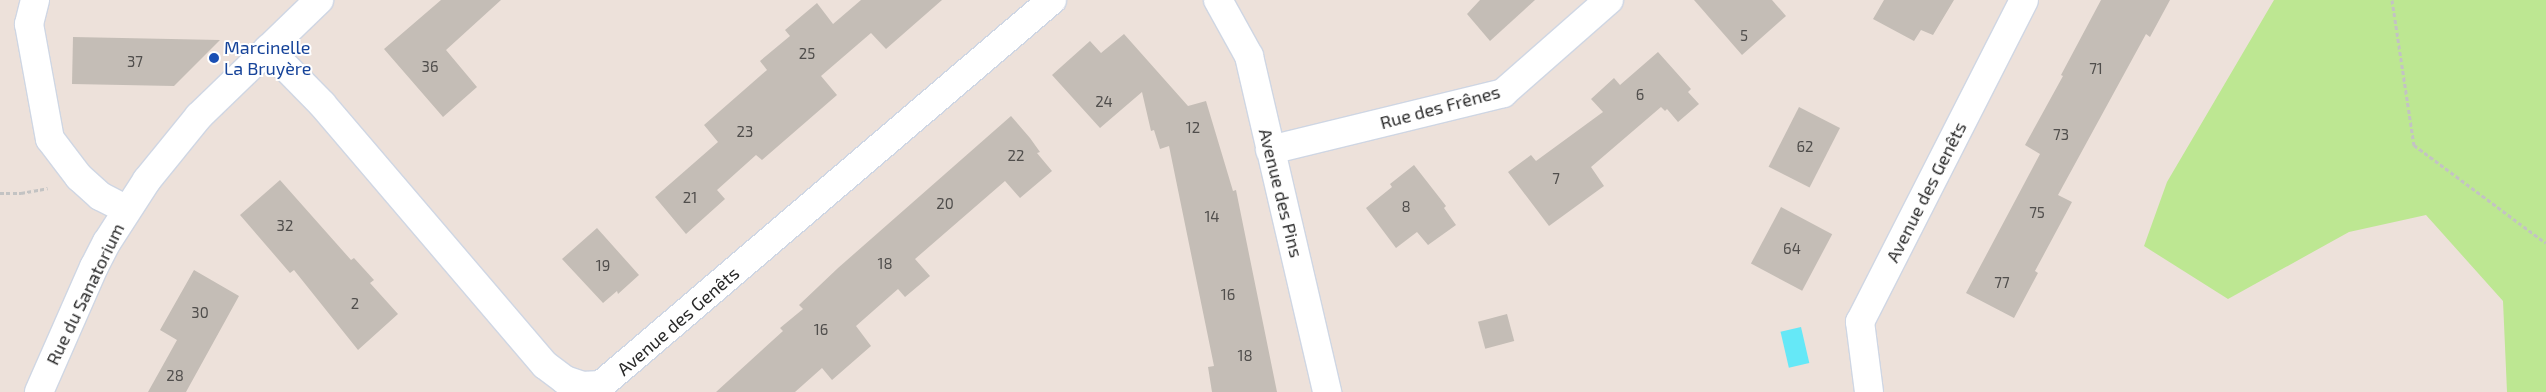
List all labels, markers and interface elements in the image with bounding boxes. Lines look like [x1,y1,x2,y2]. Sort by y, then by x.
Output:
house number: 5 [1740,27,1748,45]
place label: Marcinelle La Bruyère [224,37,312,80]
house number: 25 [799,45,815,63]
marker: Marcinelle La Bruyère [208,52,220,64]
house number: 37 [127,53,143,71]
house number: 36 [422,58,438,76]
house number: 71 [2089,60,2103,78]
street label: Rue des Frênes [1378,81,1502,133]
house number: 6 [1636,86,1644,104]
house number: 24 [1095,93,1113,111]
street label: Avenue des Genêts [1881,118,1971,266]
house number: 12 [1186,119,1200,137]
house number: 23 [737,123,753,141]
street label: Avenue des Pins [1255,126,1307,260]
house number: 73 [2053,126,2069,144]
house number: 62 [1796,138,1814,156]
house number: 22 [1008,147,1024,165]
house number: 7 [1552,170,1560,188]
house number: 21 [683,189,697,207]
house number: 20 [936,195,954,213]
house number: 8 [1401,198,1411,216]
house number: 75 [2029,204,2045,222]
house number: 14 [1204,208,1220,226]
house number: 32 [277,217,293,235]
street label: Rue du Sanatorium [41,220,129,368]
house number: 64 [1783,240,1801,258]
house number: 18 [877,255,893,273]
house number: 19 [596,257,610,275]
street label: Avenue des Genêts [613,262,743,380]
house number: 77 [1994,274,2010,292]
house number: 16 [1221,286,1235,304]
house number: 2 [351,295,359,313]
house number: 30 [191,304,209,322]
house number: 16 [814,321,828,339]
house number: 18 [1237,347,1253,365]
house number: 28 [166,367,184,385]

